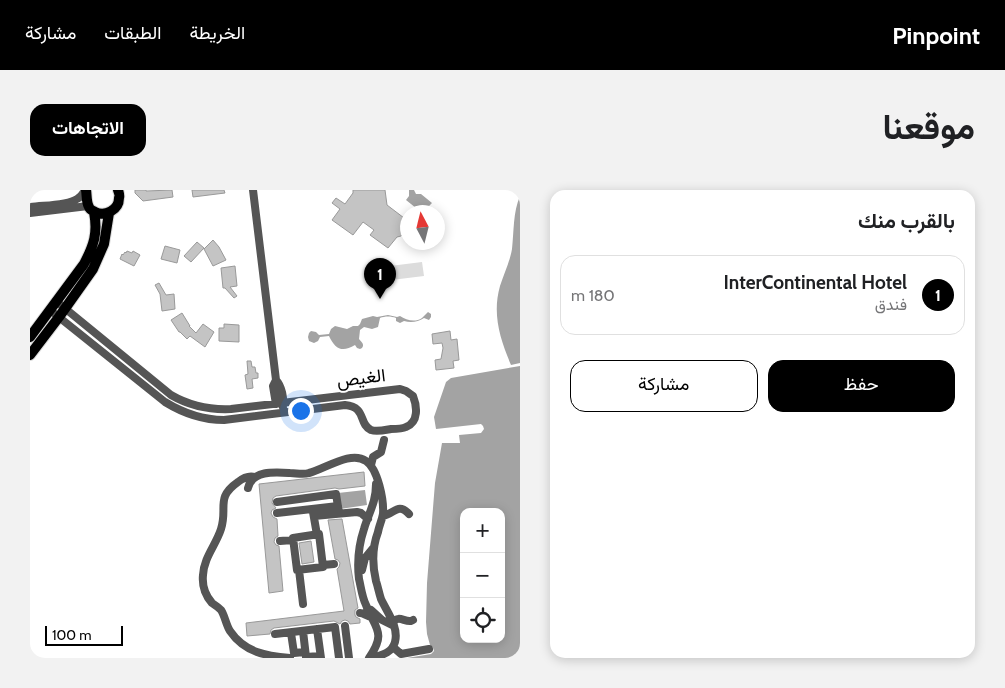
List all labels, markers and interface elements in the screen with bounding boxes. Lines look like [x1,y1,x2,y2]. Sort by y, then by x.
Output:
text: Pinpoint [892,21,980,50]
text: مشاركة [25,22,76,44]
text: الطبقات [104,22,161,44]
text: الخريطة [189,22,245,44]
button: الاتجاهات [30,104,146,156]
text: موقعنا [882,105,975,148]
north arrow [400,205,445,250]
text: بالقرب منك [858,208,955,233]
pin: 1 [364,258,396,299]
text: InterContinental Hotel [724,271,907,294]
text: 180 m [571,286,615,305]
text: 1 [935,286,941,305]
text: فندق [875,295,907,314]
button: مشاركة [570,360,758,412]
button: حفظ [768,360,955,412]
street label: الغيص [335,364,387,392]
your location [288,398,314,424]
map controls [460,508,505,643]
button: + [460,508,505,553]
button: − [460,553,505,598]
button: locate [460,598,505,643]
scale bar [45,623,122,646]
text: 100 m [52,626,92,644]

